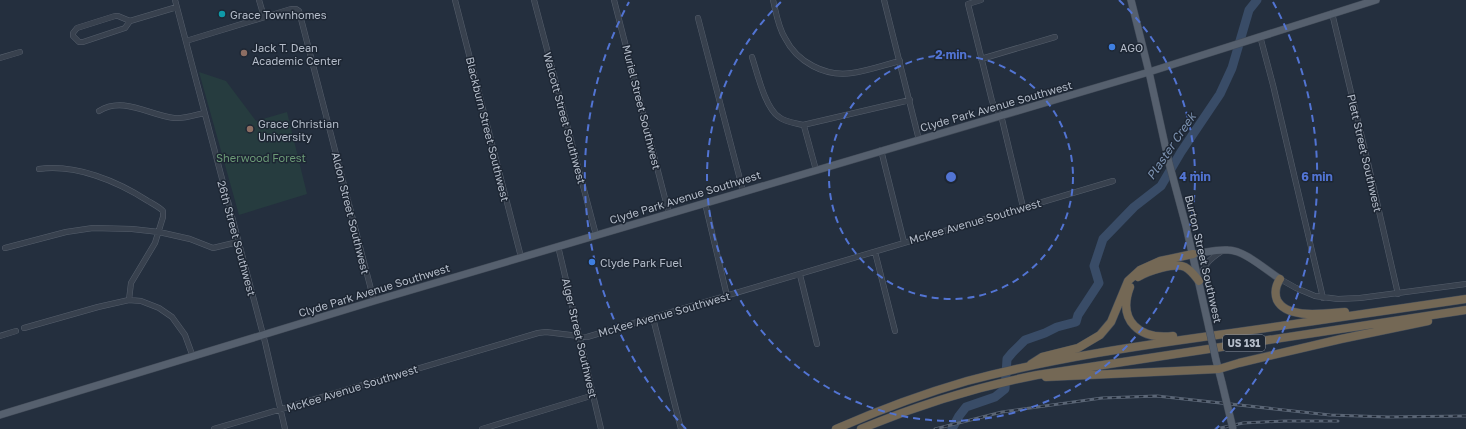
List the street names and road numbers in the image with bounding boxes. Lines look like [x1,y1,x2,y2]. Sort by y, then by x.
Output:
street label: Muriel Street Southwest [620,43,664,171]
street label: Walcott Street Southwest [541,51,589,185]
street label: Blackburn Street Southwest [464,55,512,203]
street label: Clyde Park Avenue Southwest [918,78,1074,134]
street label: Plett Street Southwest [1345,93,1385,213]
street label: Aldon Street Southwest [330,151,372,275]
street label: Clyde Park Avenue Southwest [608,168,762,226]
street label: 26th Street Southwest [215,179,259,297]
street label: Burton Street Southwest [1183,194,1225,324]
street label: McKee Avenue Southwest [908,196,1042,246]
street label: Clyde Park Avenue Southwest [297,261,451,319]
street label: Alger Street Southwest [560,277,600,399]
street label: McKee Avenue Southwest [597,289,731,339]
road number: US 131 [1223,335,1265,351]
street label: McKee Avenue Southwest [285,362,419,414]

